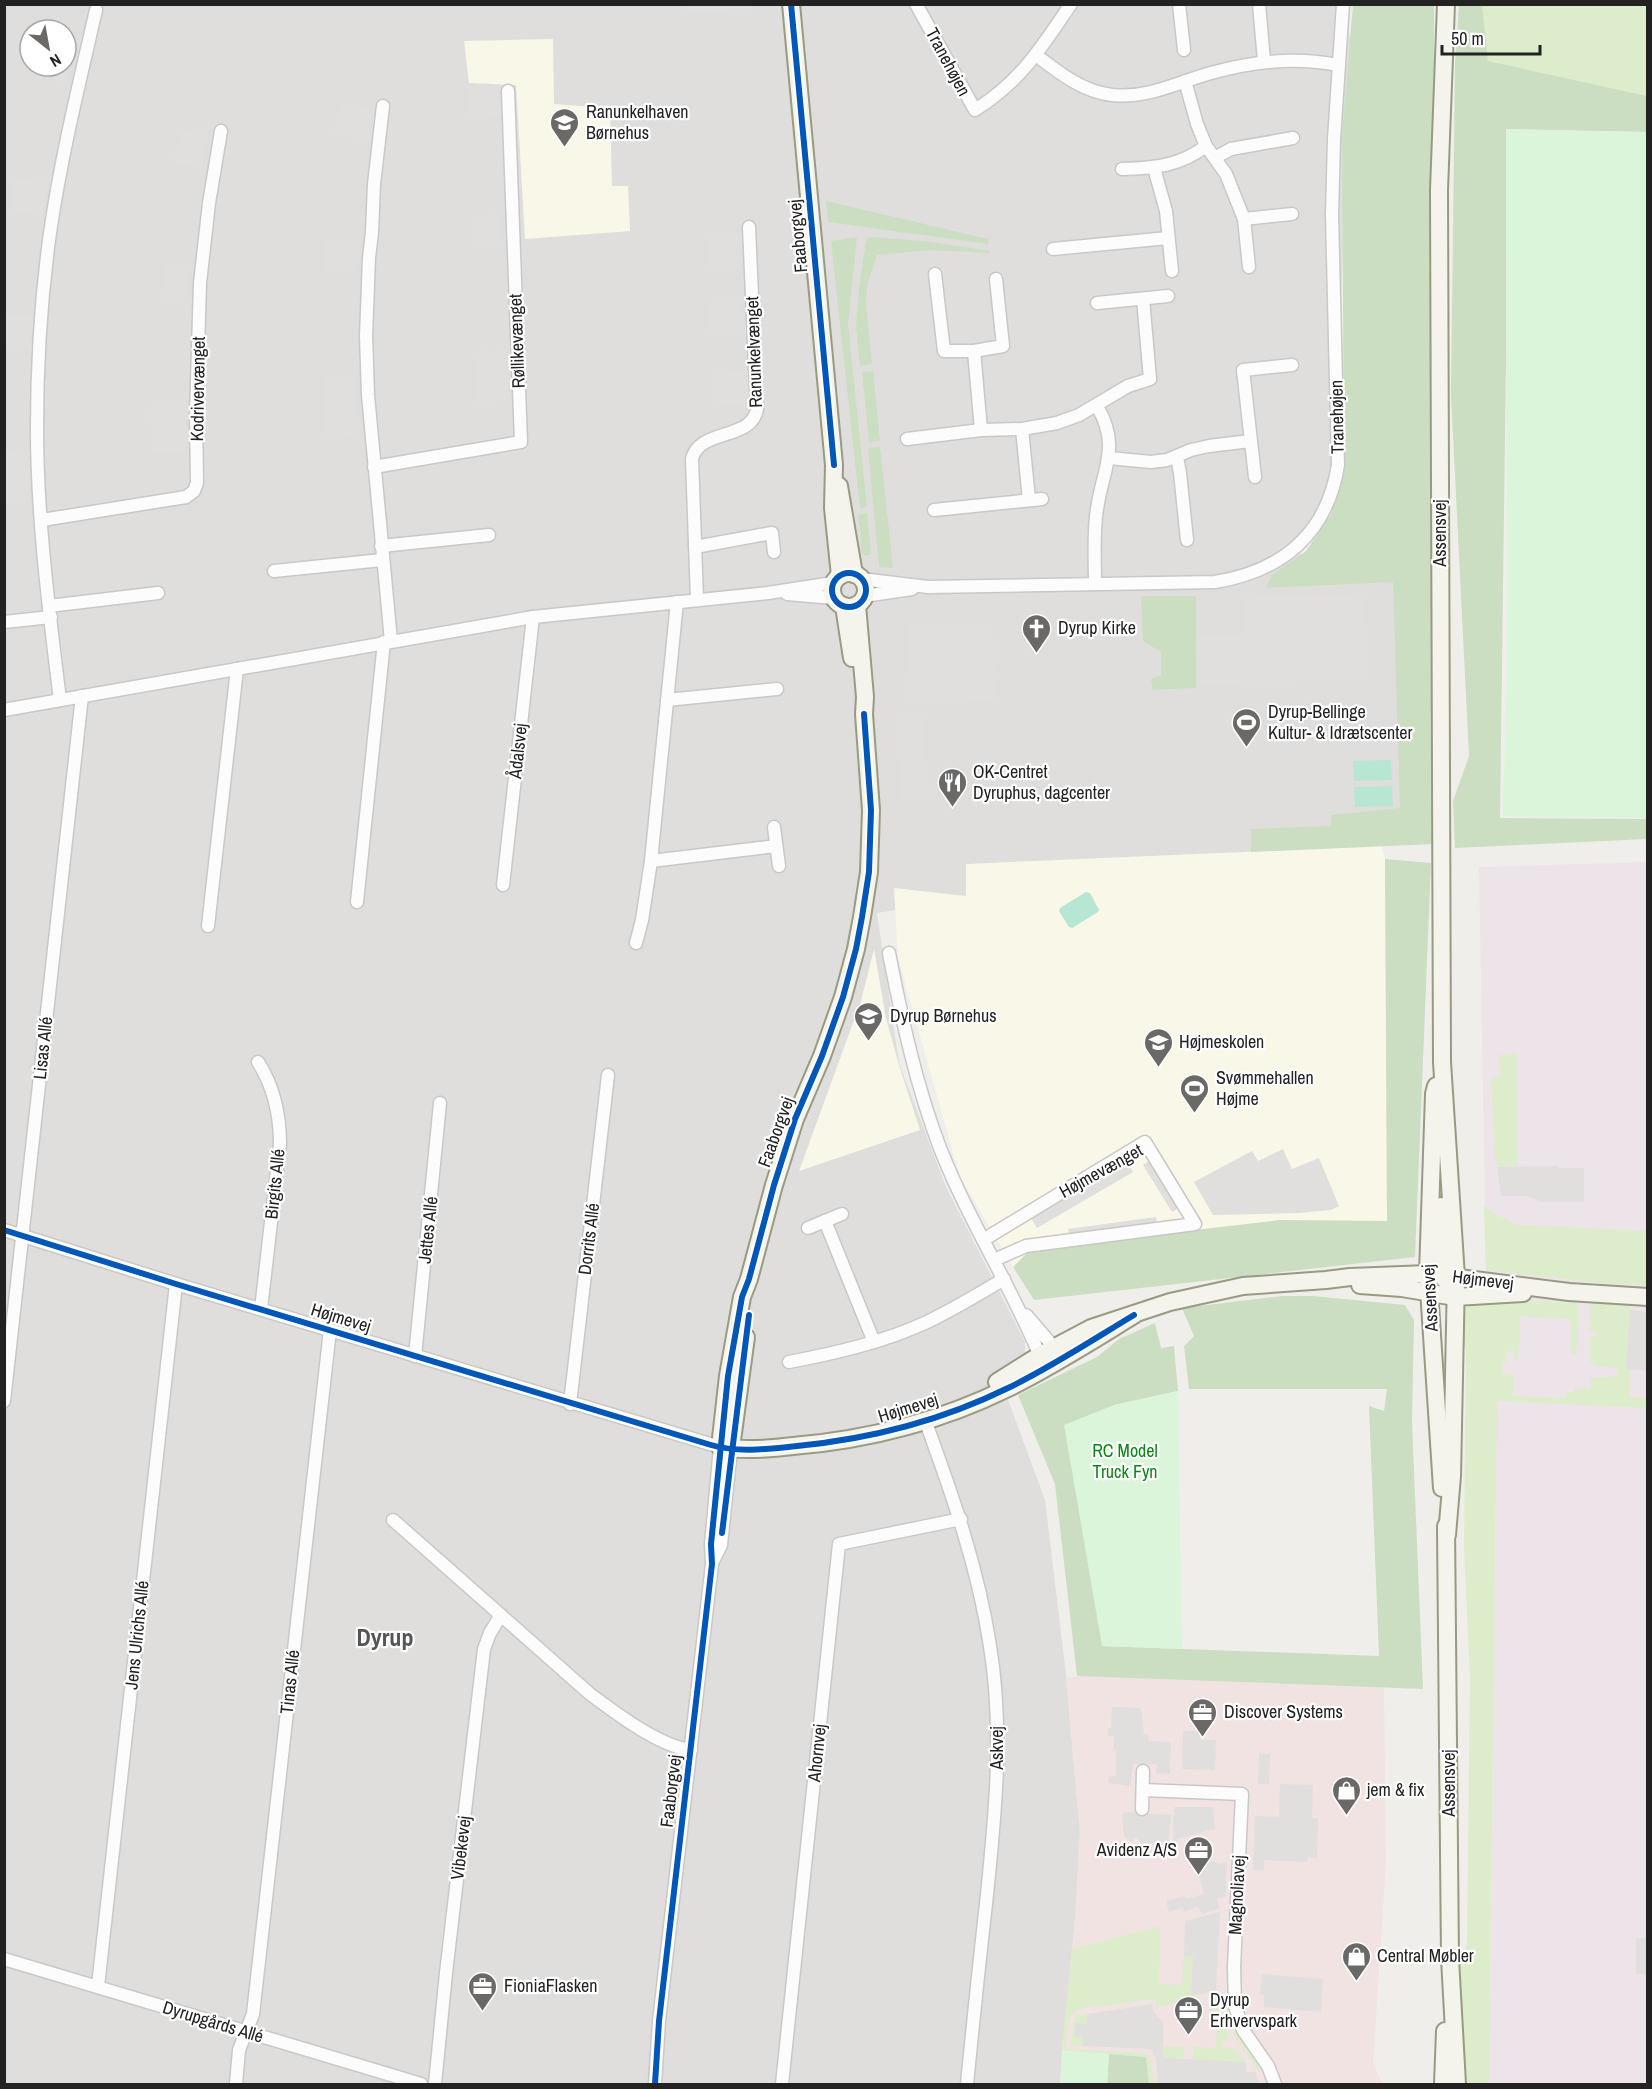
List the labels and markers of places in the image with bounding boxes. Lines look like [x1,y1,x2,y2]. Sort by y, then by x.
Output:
place label: Ranunkelhaven Børnehus [586,99,689,145]
school or university icon: Ranunkelhaven Børnehus [549,106,581,148]
church icon: Dyrup Kirke [1021,612,1053,654]
place label: Dyrup Kirke [1058,615,1136,640]
place label: Dyrup-Bellinge Kultur- & Idrætscenter [1268,699,1412,745]
sports icon: Dyrup-Bellinge Kultur- & Idrætscenter [1231,706,1263,748]
place label: OK-Centret Dyruphus, dagcenter [973,759,1110,805]
restaurant icon: OK-Centret Dyruphus, dagcenter [936,766,968,808]
school or university icon: Dyrup Børnehus [853,1000,885,1042]
place label: Dyrup Børnehus [890,1003,997,1028]
school or university icon: Højmeskolen [1142,1026,1174,1068]
place label: Højmeskolen [1179,1029,1264,1054]
place label: Svømmehallen Højme [1216,1065,1314,1111]
sports icon: Svømmehallen Højme [1179,1072,1211,1114]
office icon: Discover Systems [1187,1696,1219,1738]
place label: Discover Systems [1224,1699,1343,1724]
shop icon: jem & fix [1330,1774,1362,1816]
place label: jem & fix [1366,1777,1425,1802]
office icon: Avidenz A/S [1182,1834,1214,1876]
place label: Avidenz A/S [1096,1837,1177,1862]
shop icon: Central Møbler [1340,1940,1372,1982]
place label: Central Møbler [1377,1943,1474,1968]
office icon: FioniaFlasken [467,1970,499,2012]
place label: FioniaFlasken [504,1973,598,1998]
place label: Dyrup Erhvervspark [1210,1987,1298,2033]
office icon: Dyrup Erhvervspark [1173,1994,1205,2036]

